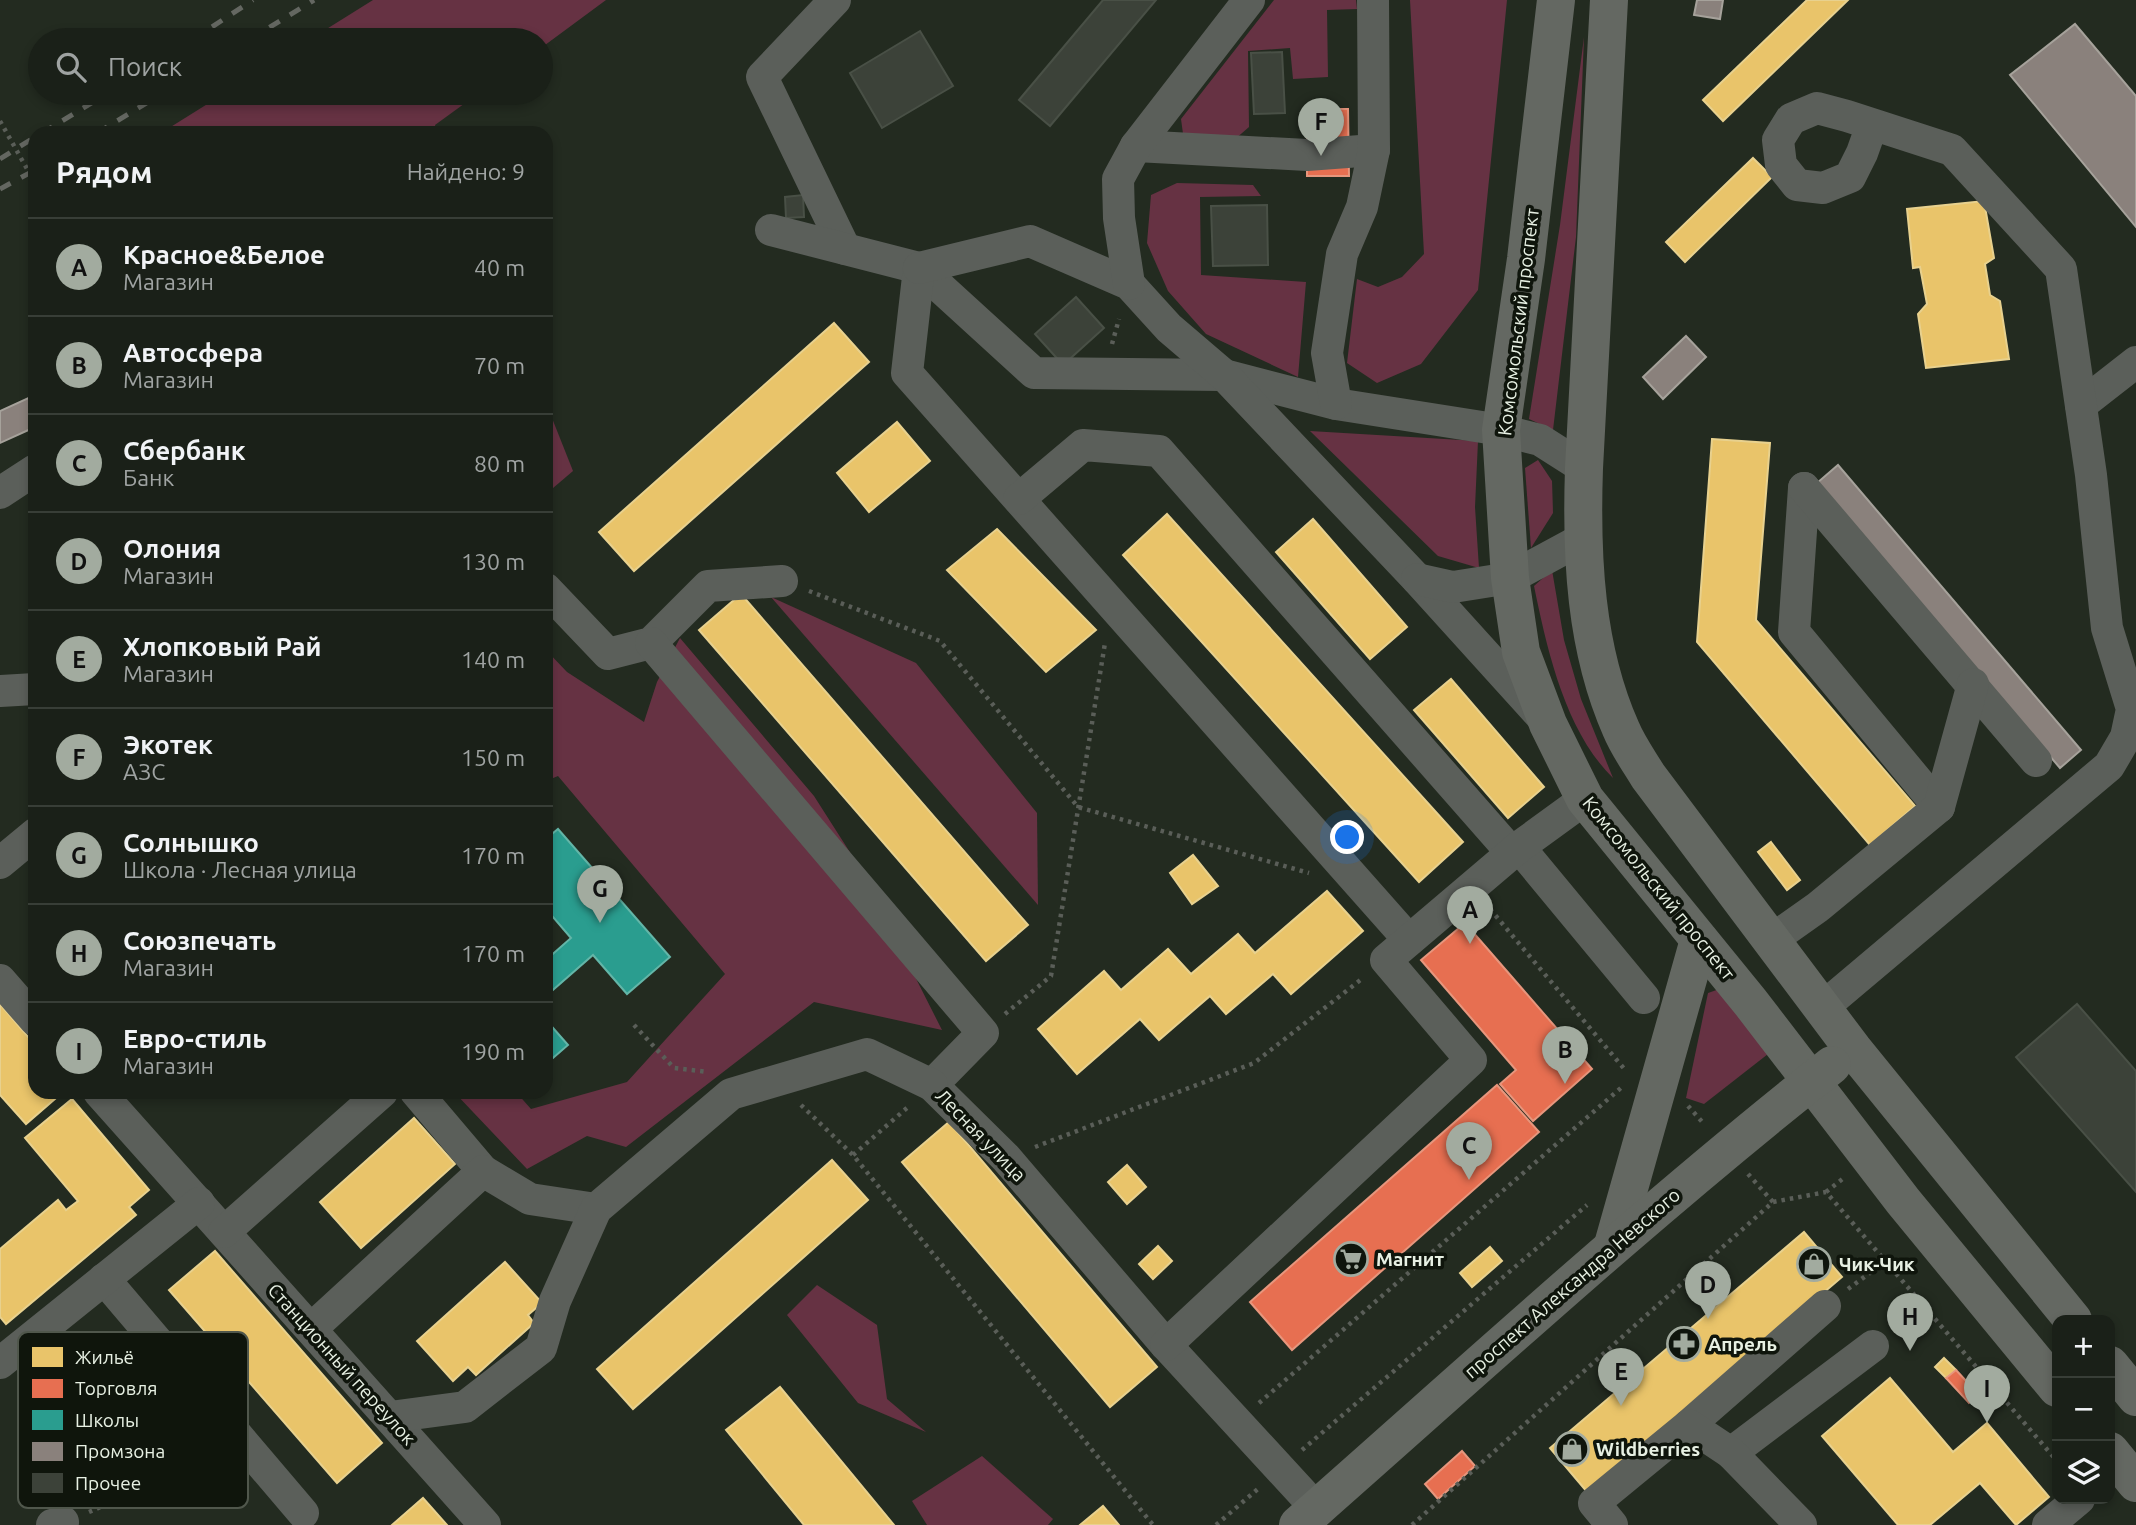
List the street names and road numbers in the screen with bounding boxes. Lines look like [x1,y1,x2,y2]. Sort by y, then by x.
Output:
street label: Комсомольский проспект [1493,206,1543,437]
street label: Комсомольский проспект [1578,792,1740,984]
street label: Лесная улица [931,1084,1031,1186]
street label: проспект Александра Невского [1460,1183,1684,1383]
street label: Станционный переулок [264,1279,420,1449]

